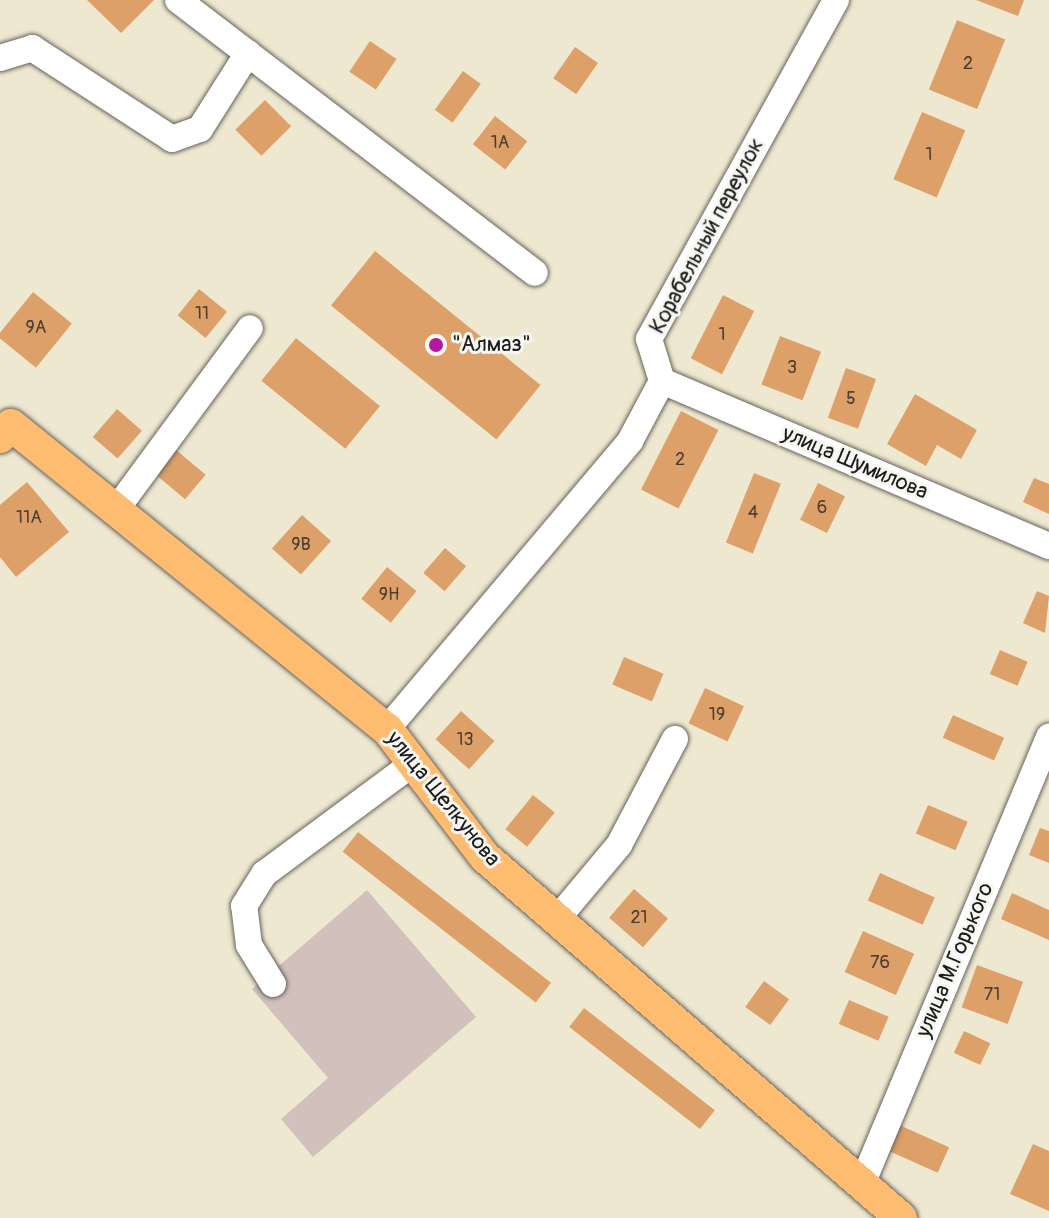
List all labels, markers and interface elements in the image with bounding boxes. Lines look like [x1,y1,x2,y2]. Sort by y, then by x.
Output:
house number: 2 [963,53,973,75]
house number: 1А [491,132,509,154]
street label: Корабельный переулок [644,134,770,338]
house number: 1 [925,144,933,166]
house number: 11 [195,303,209,325]
house number: 9А [26,317,46,339]
house number: 1 [718,324,726,346]
place label: "Алмаз" [452,332,531,358]
marker: "Алмаз" [427,336,445,354]
house number: 3 [787,357,797,379]
house number: 5 [846,388,856,410]
street label: улица Шумилова [778,420,932,506]
house number: 2 [675,449,685,471]
house number: 6 [817,497,827,519]
house number: 4 [748,502,758,524]
house number: 11А [16,507,42,529]
house number: 9В [291,534,311,556]
house number: 9Н [379,584,399,606]
house number: 19 [709,704,725,726]
street label: улица Щелкунова [380,726,506,872]
house number: 13 [456,729,474,751]
street label: улица М.Горького [911,879,999,1041]
house number: 21 [630,907,648,929]
house number: 76 [870,952,890,974]
house number: 71 [984,984,1000,1006]

